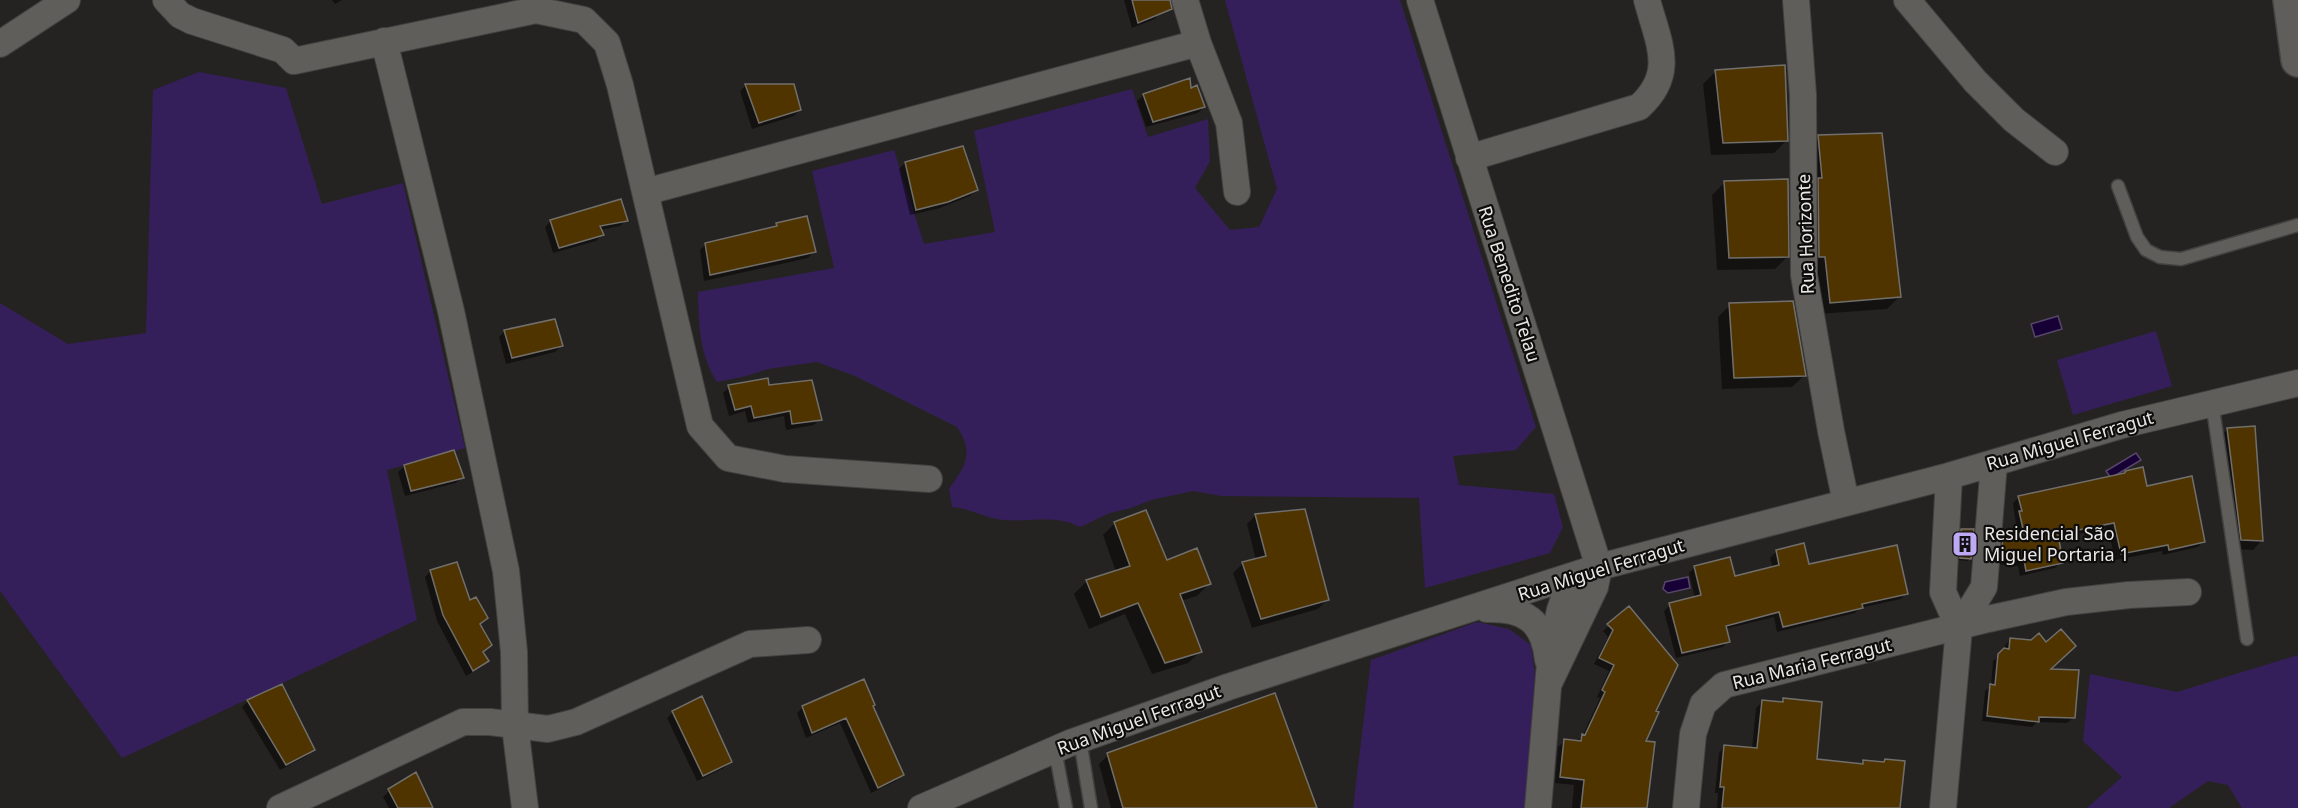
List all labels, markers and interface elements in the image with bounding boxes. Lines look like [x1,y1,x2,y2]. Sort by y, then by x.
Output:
street label: Rua Horizonte [1791,173,1819,295]
street label: Rua Benedito Telau [1473,203,1547,365]
street label: Rua Miguel Ferragut [1983,405,2156,475]
place label: Residencial São Miguel Portaria 1 [1984,521,2130,566]
building icon: Residencial São Miguel Portaria 1 [1950,529,1980,559]
street label: Rua Miguel Ferragut [1515,532,1687,606]
street label: Rua Maria Ferragut [1730,632,1894,694]
street label: Rua Miguel Ferragut [1053,678,1224,760]

